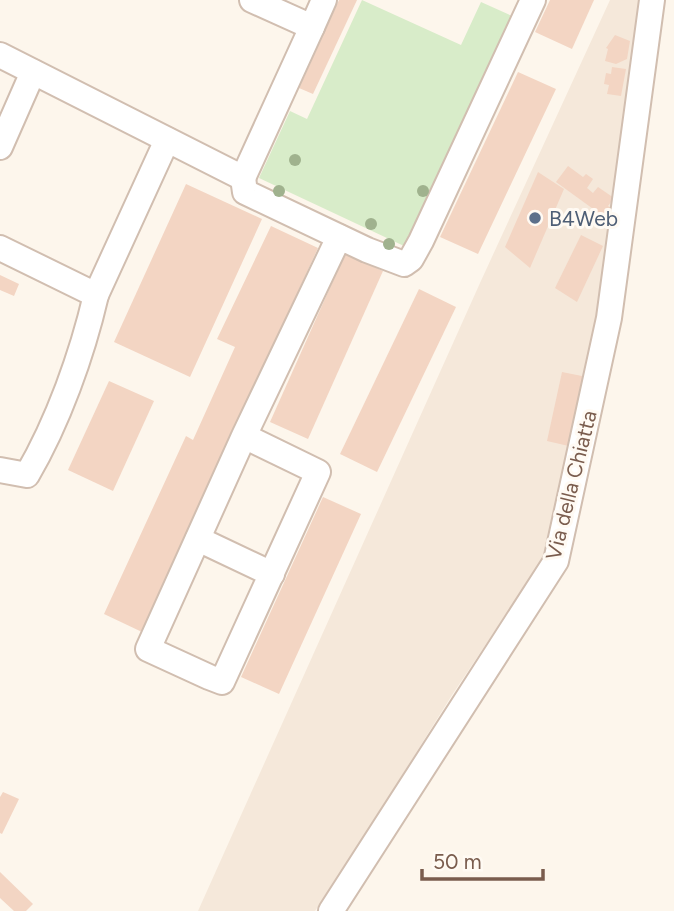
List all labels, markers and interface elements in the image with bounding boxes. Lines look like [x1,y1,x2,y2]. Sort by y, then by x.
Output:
place label: B4Web [549,206,618,231]
marker: B4Web [527,210,543,226]
street label: Via della Chiatta [540,408,602,562]
scale bar [422,838,543,882]
text: 50 m [433,849,482,874]

